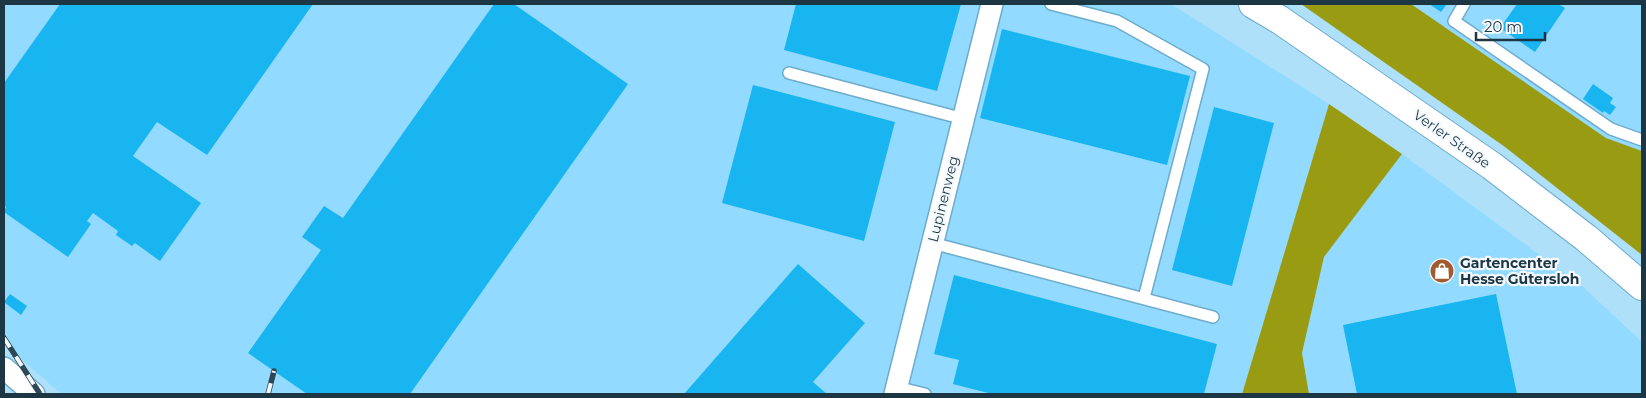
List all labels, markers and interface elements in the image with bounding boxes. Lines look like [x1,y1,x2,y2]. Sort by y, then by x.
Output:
scale bar [1476,10,1545,42]
text: 20 m [1484,17,1522,36]
street label: Verler Straße [1410,106,1494,172]
street label: Lupinenweg [924,154,962,244]
place label: Gartencenter Hesse Gütersloh [1460,254,1579,288]
shop icon: Gartencenter Hesse Gütersloh [1429,258,1455,284]

